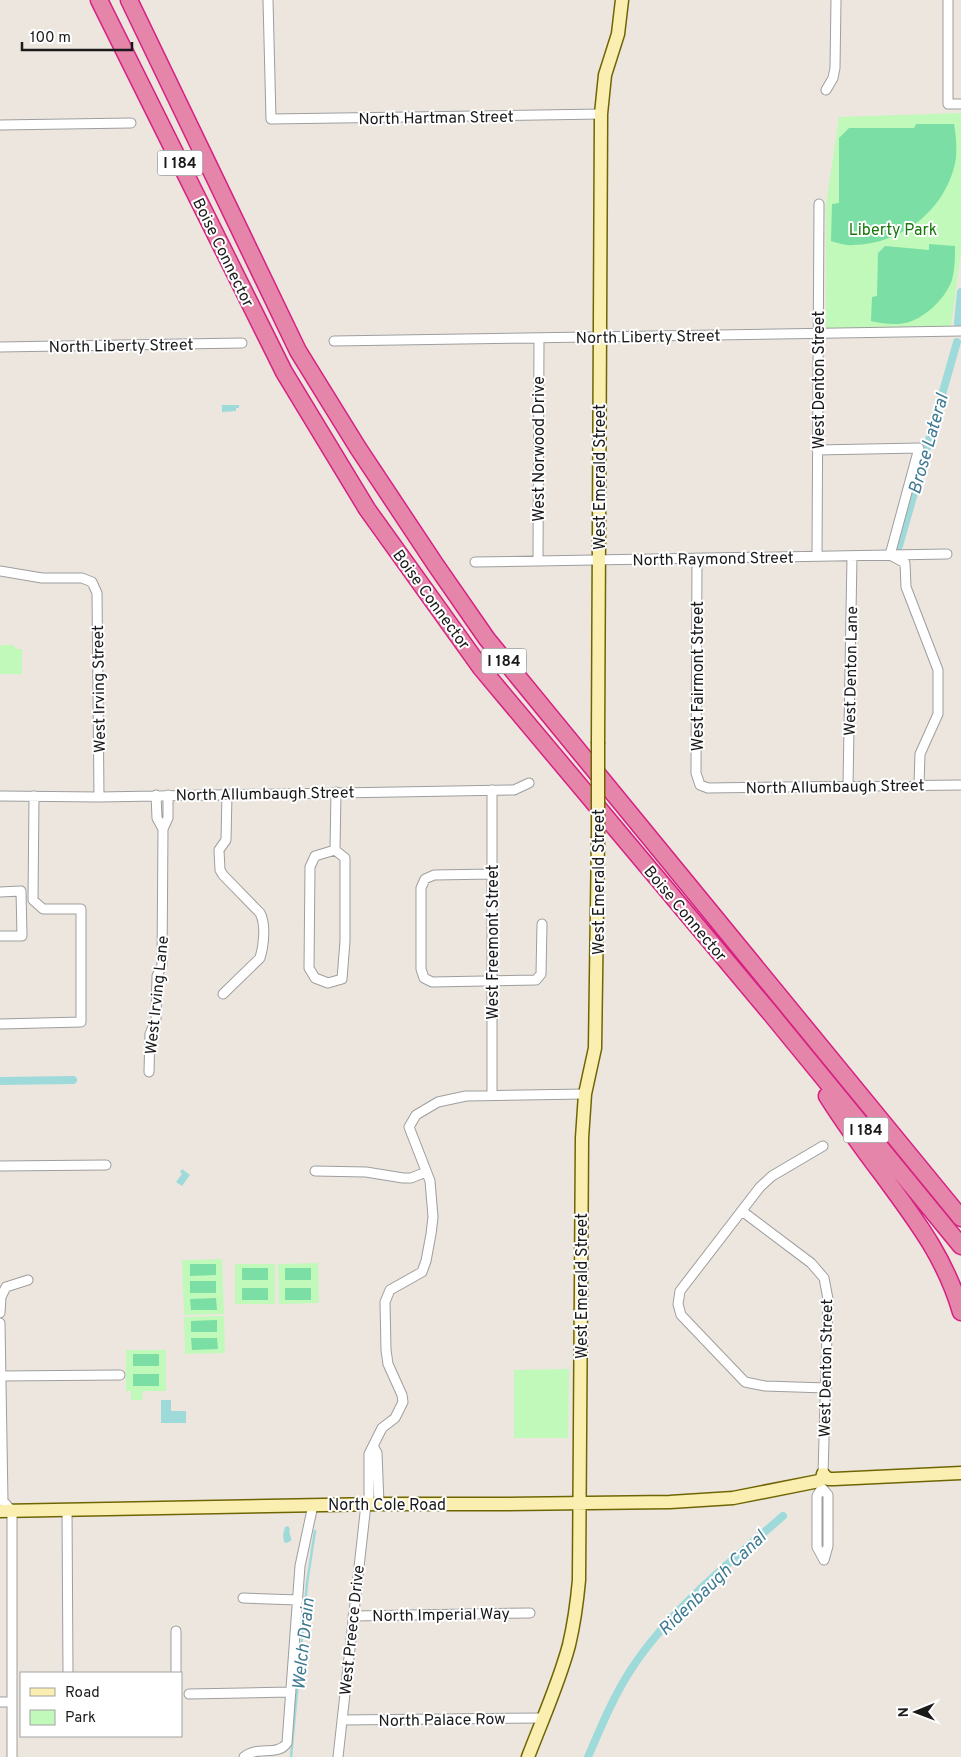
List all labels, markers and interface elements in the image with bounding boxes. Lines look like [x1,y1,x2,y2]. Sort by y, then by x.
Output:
scale bar [22,20,132,52]
text: 100 m [30,29,71,48]
street label: North Hartman Street [358,108,514,130]
road number: I 184 [158,150,202,176]
street label: Boise Connector [187,195,257,311]
park label: Liberty Park [849,221,937,241]
street label: West Denton Street [810,311,830,449]
street label: North Liberty Street [576,327,721,349]
street label: North Liberty Street [49,336,194,358]
street label: West Norwood Drive [530,376,550,522]
water label: Brose Lateral [904,390,955,497]
street label: West Emerald Street [591,404,611,550]
street label: Boise Connector [387,546,473,654]
street label: North Raymond Street [632,549,794,571]
street label: West Fairmont Street [689,601,709,751]
street label: West Denton Lane [841,606,863,736]
street label: West Irving Street [89,625,111,753]
road number: I 184 [482,648,526,674]
street label: North Allumbaugh Street [745,776,925,800]
street label: North Allumbaugh Street [175,783,355,807]
street label: West Emerald Street [590,809,610,955]
street label: Boise Connector [639,862,730,966]
street label: West Freemont Street [484,864,504,1020]
street label: West Irving Lane [142,935,174,1056]
road number: I 184 [844,1118,888,1142]
street label: West Emerald Street [573,1213,593,1359]
street label: West Denton Street [816,1299,838,1437]
street label: North Cole Road [328,1496,446,1516]
water label: Ridenbaugh Canal [654,1526,773,1642]
street label: West Preece Drive [336,1564,370,1696]
water label: Welch Drain [288,1597,321,1691]
street label: North Imperial Way [372,1605,510,1627]
legend [20,1672,182,1737]
text: Road [65,1684,100,1703]
north arrow [891,1687,941,1737]
text: N [896,1707,913,1717]
text: Park [65,1709,96,1728]
street label: North Palace Row [378,1710,506,1732]

